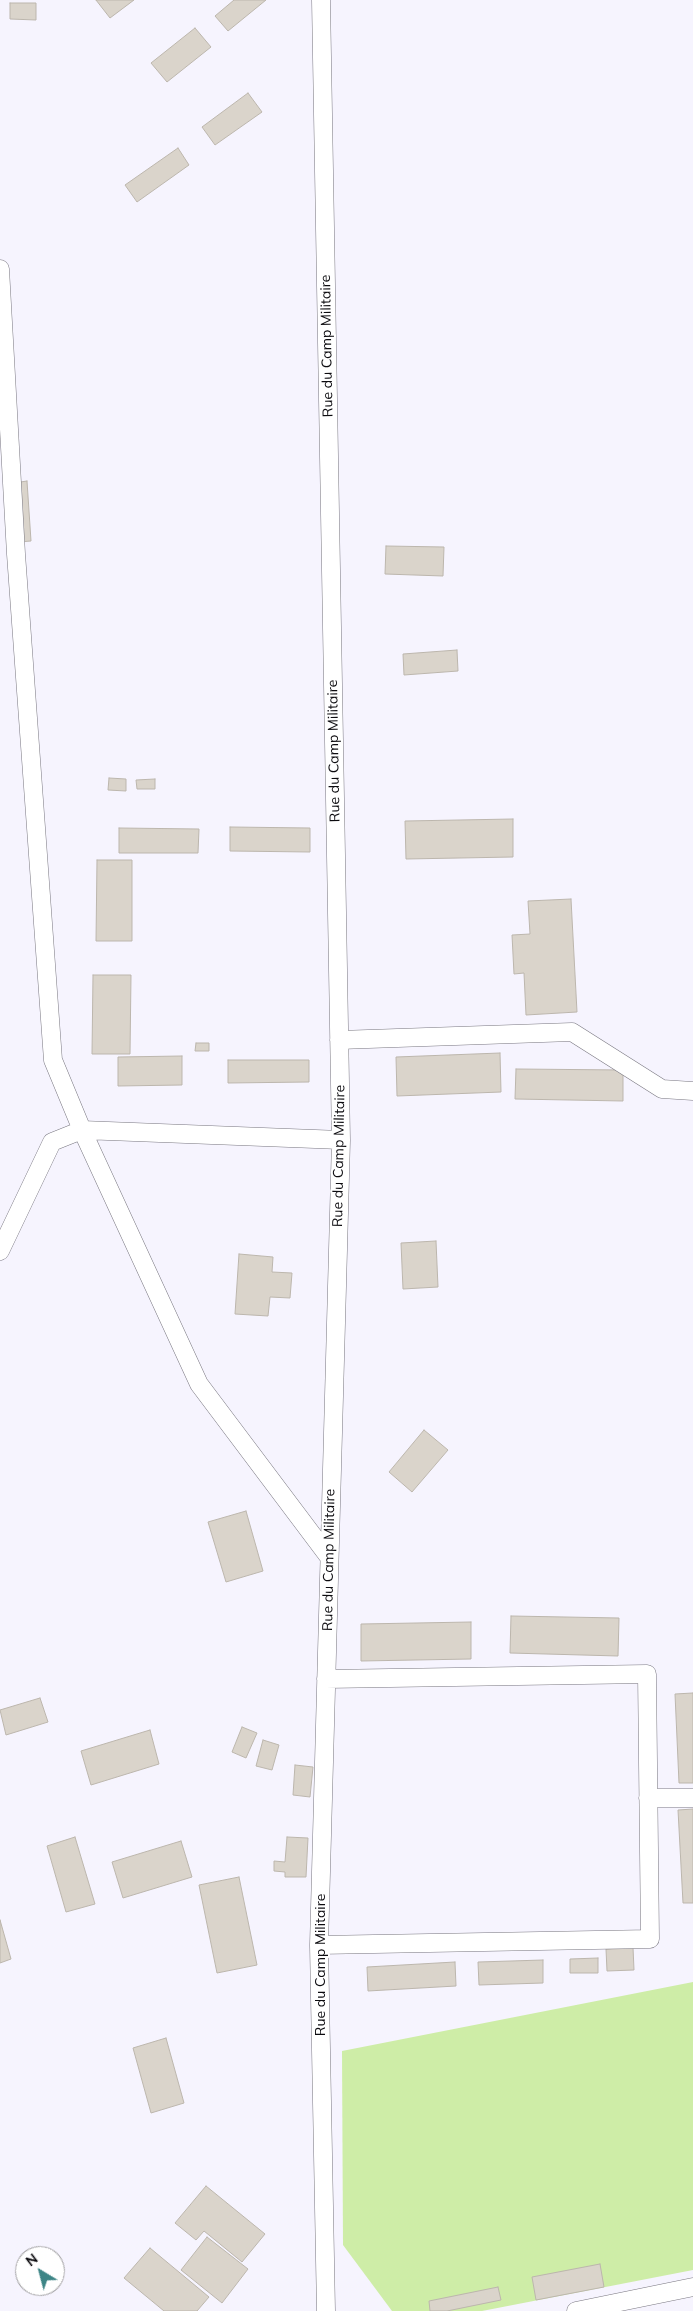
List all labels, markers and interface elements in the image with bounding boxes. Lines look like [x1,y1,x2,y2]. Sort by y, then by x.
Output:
street label: Rue du Camp Militaire [317,275,337,417]
street label: Rue du Camp Militaire [324,680,344,822]
street label: Rue du Camp Militaire [329,1085,349,1227]
street label: Rue du Camp Militaire [319,1489,339,1631]
street label: Rue du Camp Militaire [313,1894,329,2036]
north arrow [15,2246,65,2296]
text: N [22,2249,41,2270]

